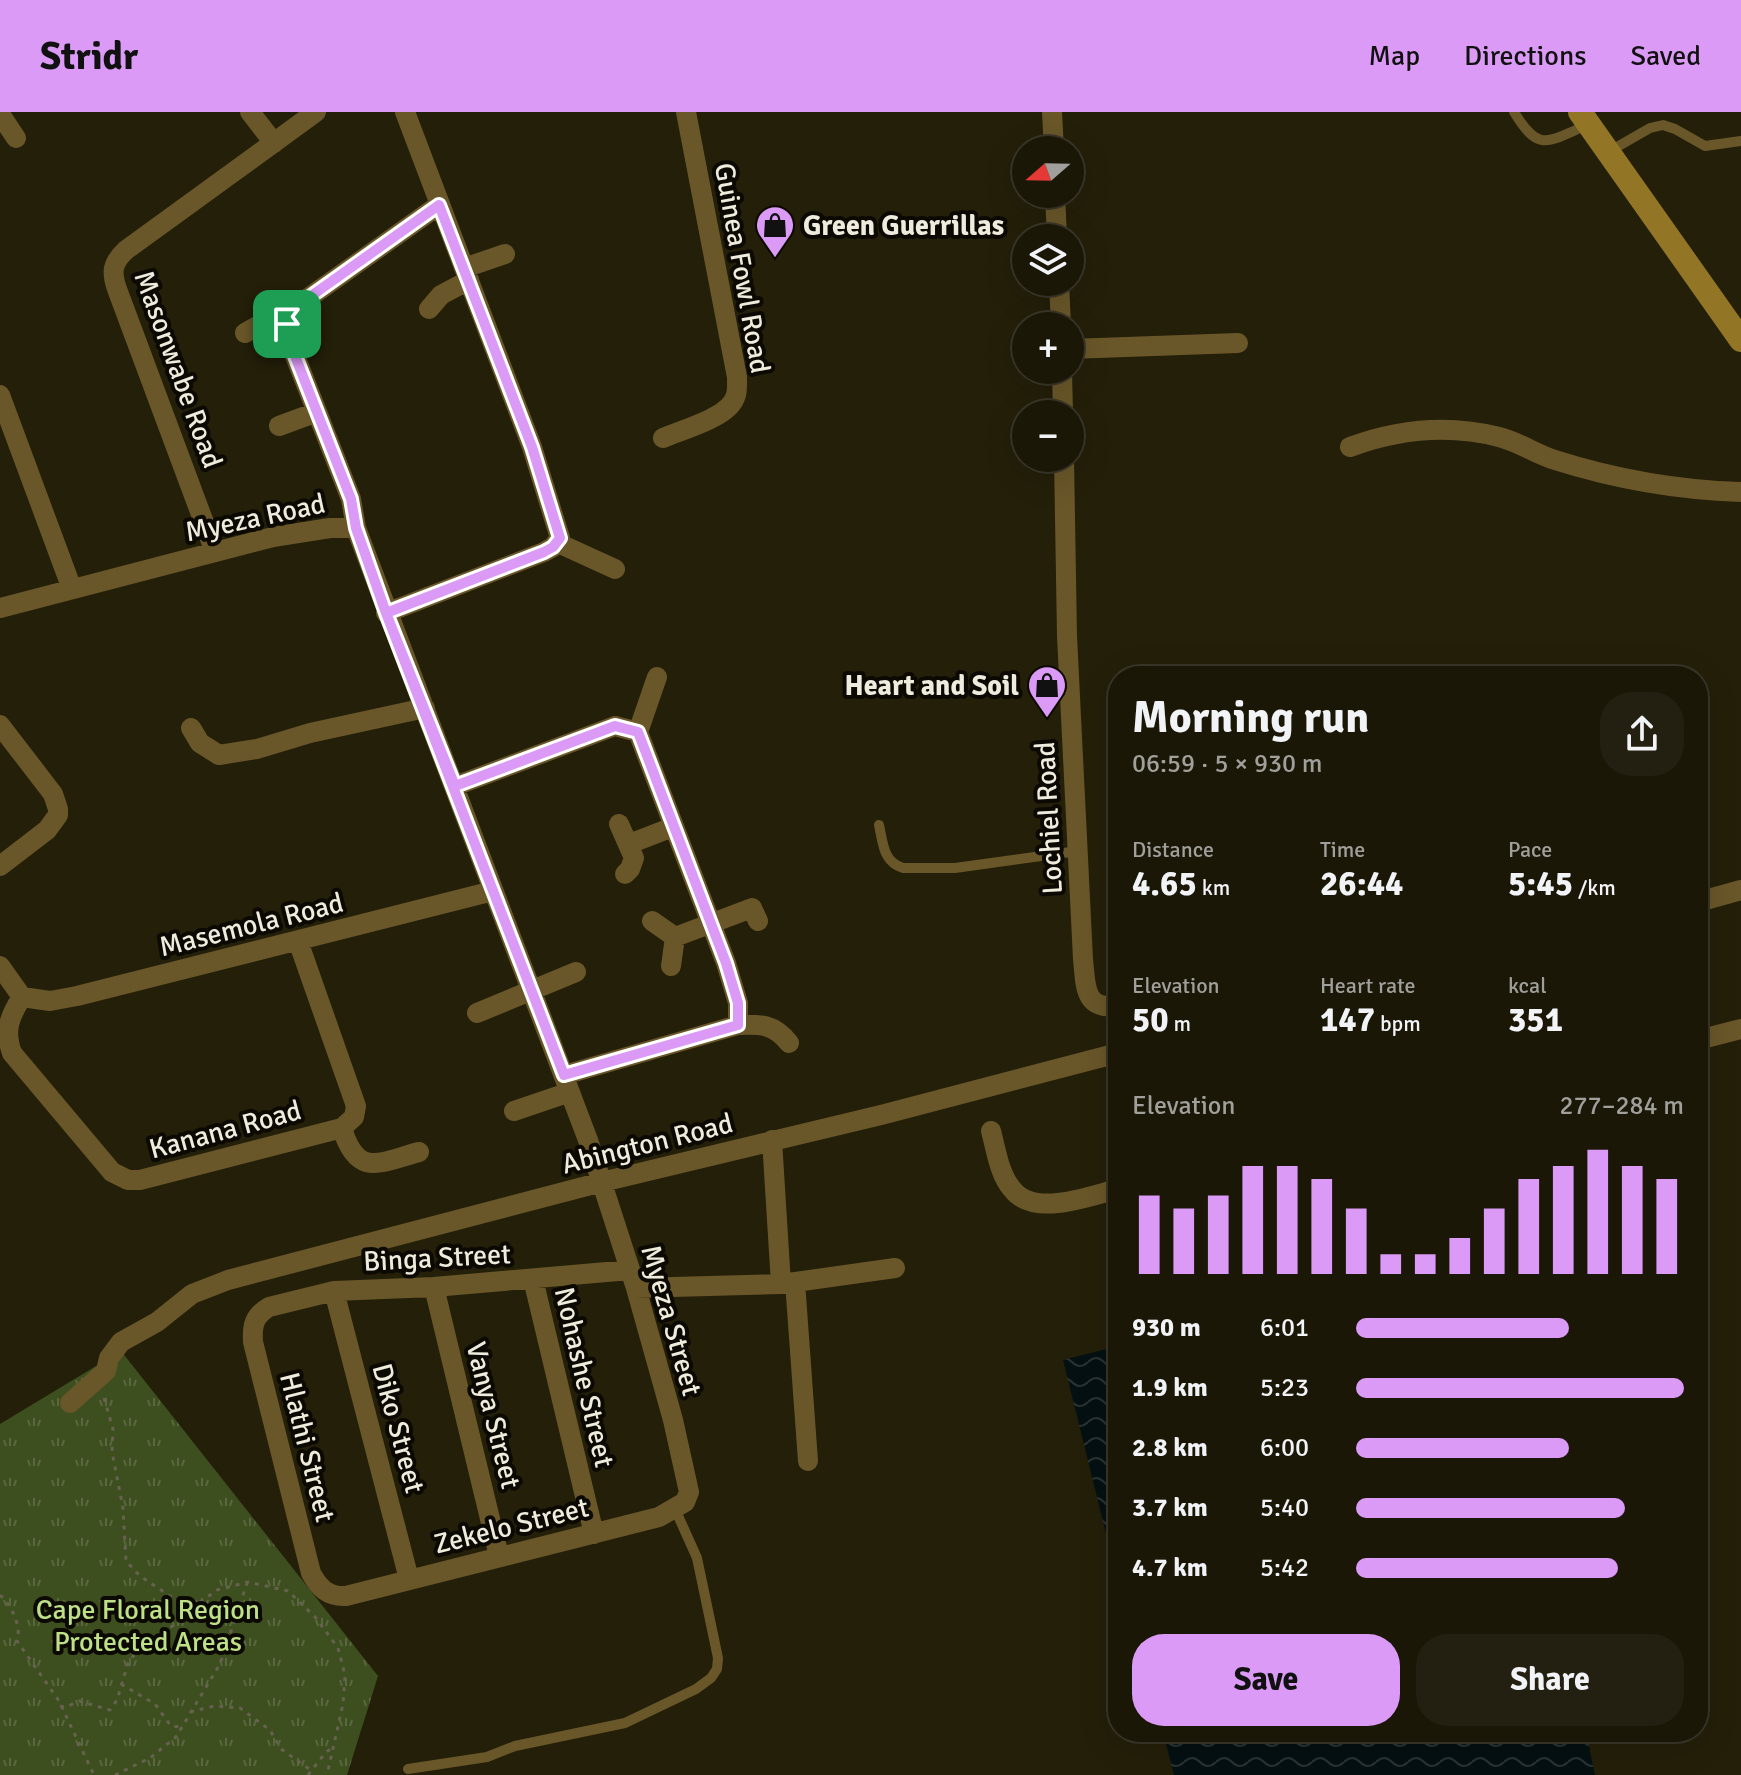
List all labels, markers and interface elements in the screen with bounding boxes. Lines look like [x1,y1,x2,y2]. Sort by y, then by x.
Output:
text: Stridr [40,33,138,80]
text: Map [1368,39,1420,73]
text: Directions [1464,39,1586,73]
text: Saved [1630,39,1701,73]
north arrow [1012,136,1084,208]
map controls [1012,136,1084,472]
street label: Guinea Fowl Road [707,160,777,376]
shop icon: Green Guerrillas [754,204,796,259]
place label: Green Guerrillas [803,209,1004,243]
button: layers [1012,224,1084,296]
street label: Masonwabe Road [127,266,230,473]
pin [253,290,321,358]
icon: arrive [265,302,309,346]
button: + [1012,312,1084,384]
button: − [1012,400,1084,472]
street label: Myeza Road [182,487,328,549]
shop icon: Heart and Soil [1026,664,1068,719]
place label: Heart and Soil [844,669,1019,703]
text: Morning run [1132,691,1369,745]
button: share [1600,692,1684,776]
street label: Lochiel Road [1028,741,1070,895]
text: 06:59 · 5 × 930 m [1132,748,1323,780]
text: Distance [1132,836,1214,863]
text: Time [1320,836,1365,863]
text: Pace [1508,836,1552,863]
text: 4.65 [1132,863,1197,905]
text: 26:44 [1320,863,1403,905]
text: 5:45 [1508,863,1573,905]
text: km [1197,874,1230,901]
text: /km [1573,874,1616,901]
street label: Masemola Road [156,886,347,964]
text: Elevation [1132,972,1220,999]
text: Heart rate [1320,972,1415,999]
text: kcal [1508,972,1547,999]
text: 50 [1132,999,1169,1041]
text: 147 [1320,999,1375,1041]
text: 351 [1508,999,1563,1041]
text: m [1169,1010,1191,1037]
text: bpm [1375,1010,1421,1037]
text: Elevation [1132,1090,1236,1122]
text: 277–284 m [1560,1090,1684,1122]
street label: Kanana Road [146,1093,305,1167]
street label: Abington Road [558,1106,736,1182]
street label: Binga Street [362,1237,512,1279]
street label: Myeza Street [633,1241,709,1400]
street label: Nohashe Street [547,1284,621,1471]
text: 930 m [1132,1312,1201,1344]
text: 6:01 [1260,1312,1309,1344]
street label: Vanya Street [458,1338,528,1492]
street label: Diko Street [364,1360,432,1497]
street label: Hlathi Street [272,1369,342,1526]
text: 1.9 km [1132,1372,1208,1404]
text: 5:23 [1260,1372,1309,1404]
text: 2.8 km [1132,1432,1208,1464]
text: 6:00 [1260,1432,1309,1464]
street label: Zekelo Street [430,1490,592,1562]
text: 3.7 km [1132,1492,1208,1524]
text: 5:40 [1260,1492,1309,1524]
text: 4.7 km [1132,1552,1208,1584]
text: 5:42 [1260,1552,1309,1584]
park label: Cape Floral Region Protected Areas [36,1593,260,1659]
button: Save [1132,1634,1400,1726]
button: Share [1416,1634,1684,1726]

